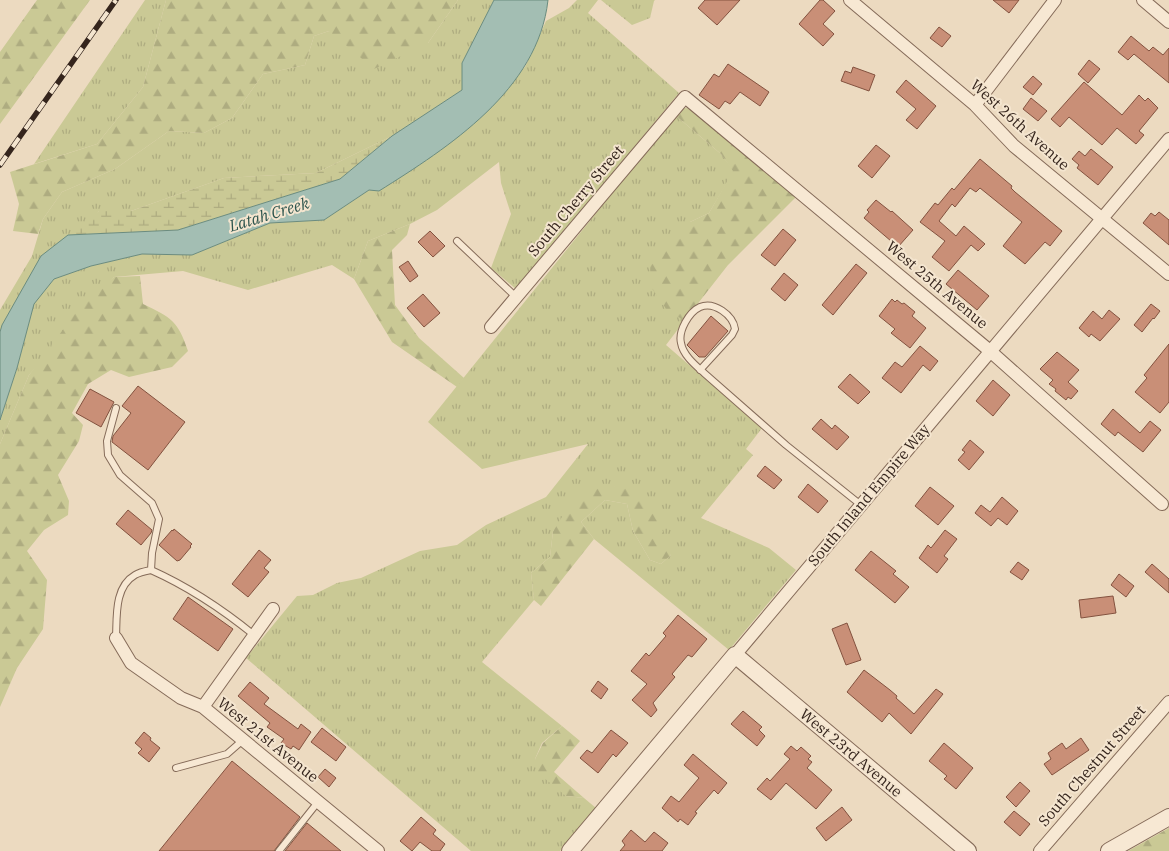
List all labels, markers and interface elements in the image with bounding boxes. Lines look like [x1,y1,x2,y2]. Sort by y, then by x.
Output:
street label: West 26th Avenue [967,75,1074,174]
street label: South Cherry Street [524,141,628,260]
water label: Latah Creek [226,192,312,236]
street label: West 25th Avenue [883,237,992,333]
street label: South Inland Empire Way [803,420,934,570]
street label: West 21st Avenue [214,693,323,786]
street label: South Chestnut Street [1034,701,1149,830]
street label: West 23rd Avenue [796,704,906,801]

